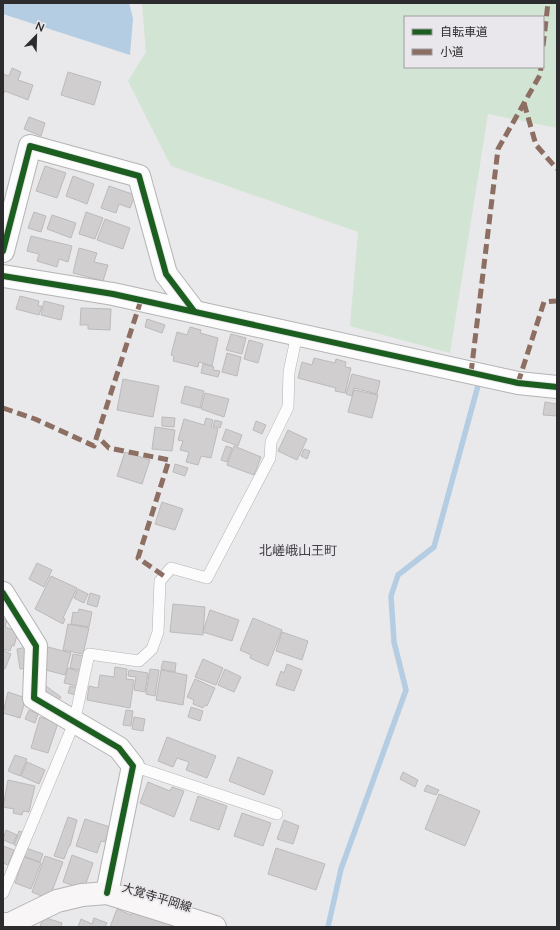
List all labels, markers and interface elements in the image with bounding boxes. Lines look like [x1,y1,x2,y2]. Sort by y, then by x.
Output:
north arrow [16,16,56,56]
legend [404,16,544,68]
text: N [34,19,47,34]
text: 自転車道 [440,24,488,39]
text: 小道 [440,44,464,59]
district label: 北嵯峨山王町 [259,542,337,558]
street label: 大覚寺平岡線 [120,879,194,915]

